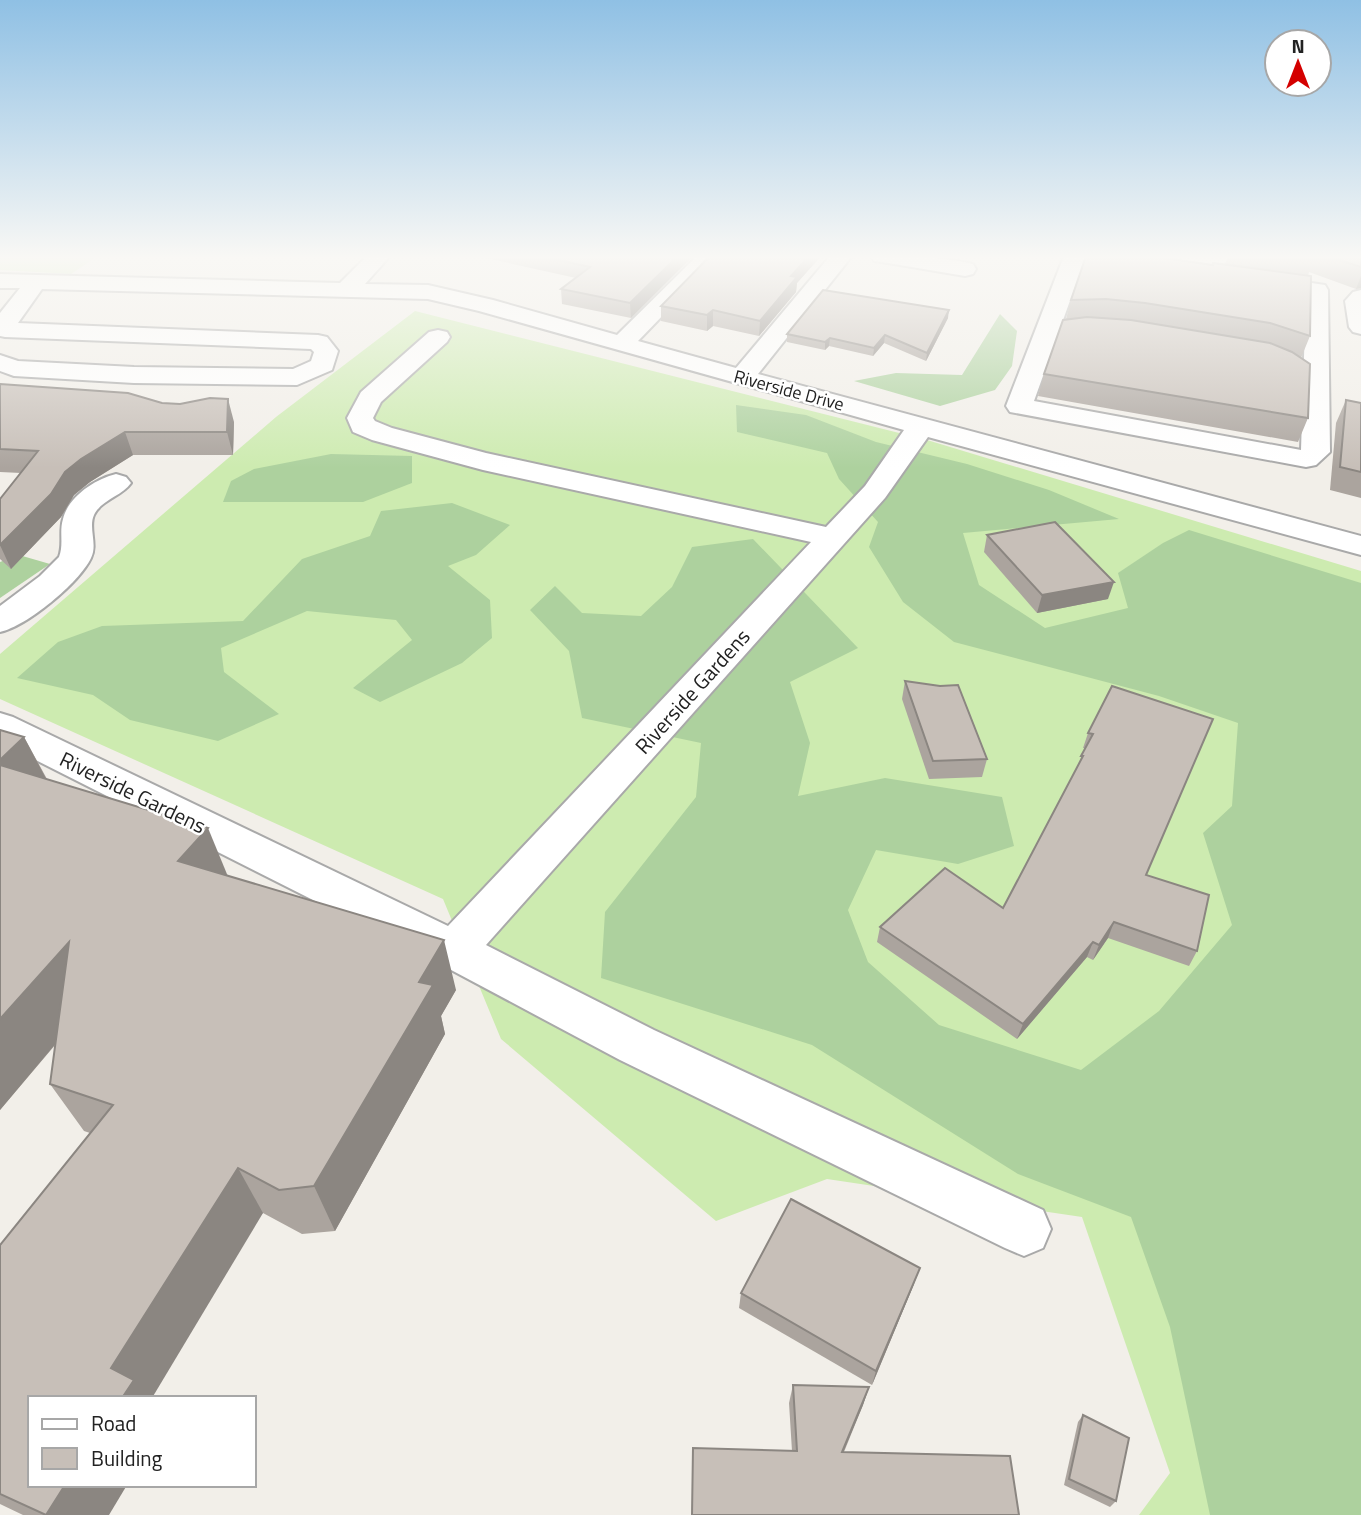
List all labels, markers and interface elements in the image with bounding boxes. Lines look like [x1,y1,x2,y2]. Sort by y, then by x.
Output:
north arrow [1263,28,1333,98]
text: N [1291,31,1305,60]
street label: Riverside Drive [731,362,847,418]
street label: Riverside Gardens [627,621,757,761]
street label: Riverside Gardens [54,743,212,841]
legend [28,1396,256,1487]
text: Road [91,1407,136,1439]
text: Building [91,1442,163,1474]

